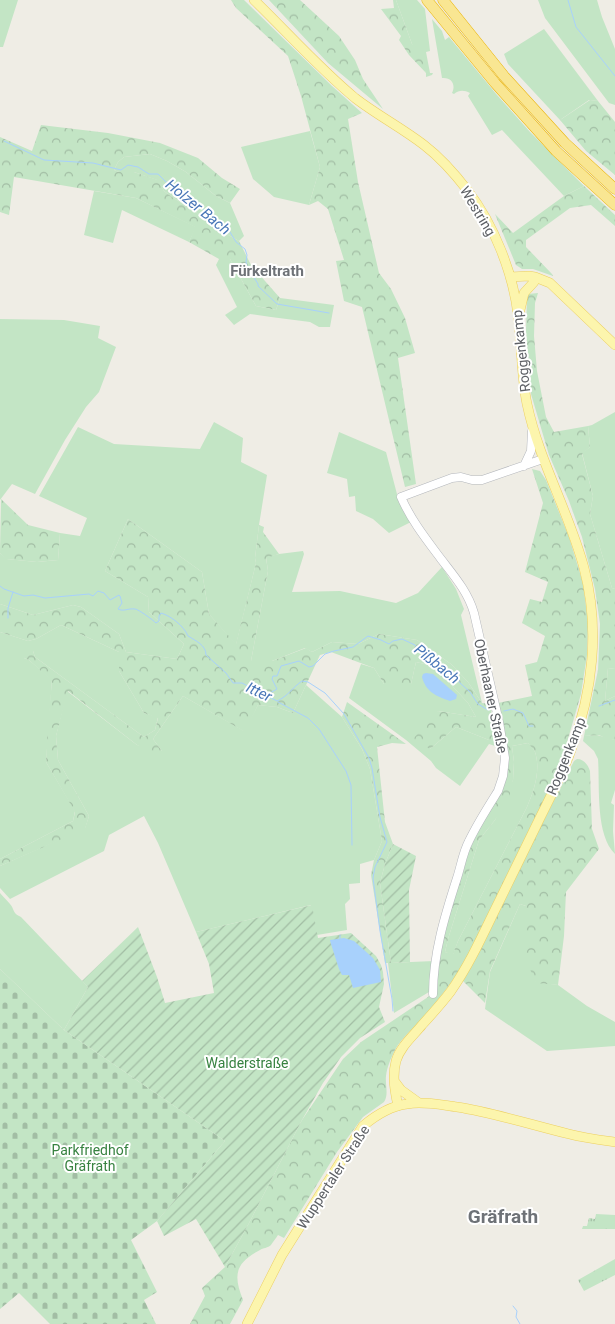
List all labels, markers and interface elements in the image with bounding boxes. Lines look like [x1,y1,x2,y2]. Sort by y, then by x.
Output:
water label: Holzer Bach [162,175,234,239]
street label: Westring [457,183,499,239]
district label: Fürkeltrath [230,262,304,280]
street label: Roggenkamp [509,309,533,393]
street label: Oberhaaner Straße [471,637,511,755]
water label: Pißbach [411,640,463,688]
water label: Itter [243,678,276,706]
street label: Roggenkamp [543,715,589,797]
park label: Walderstraße [206,1055,288,1071]
street label: Wuppertaler Straße [294,1122,372,1232]
park label: Parkfriedhof Gräfrath [51,1142,129,1174]
district label: Gräfrath [468,1205,538,1228]

